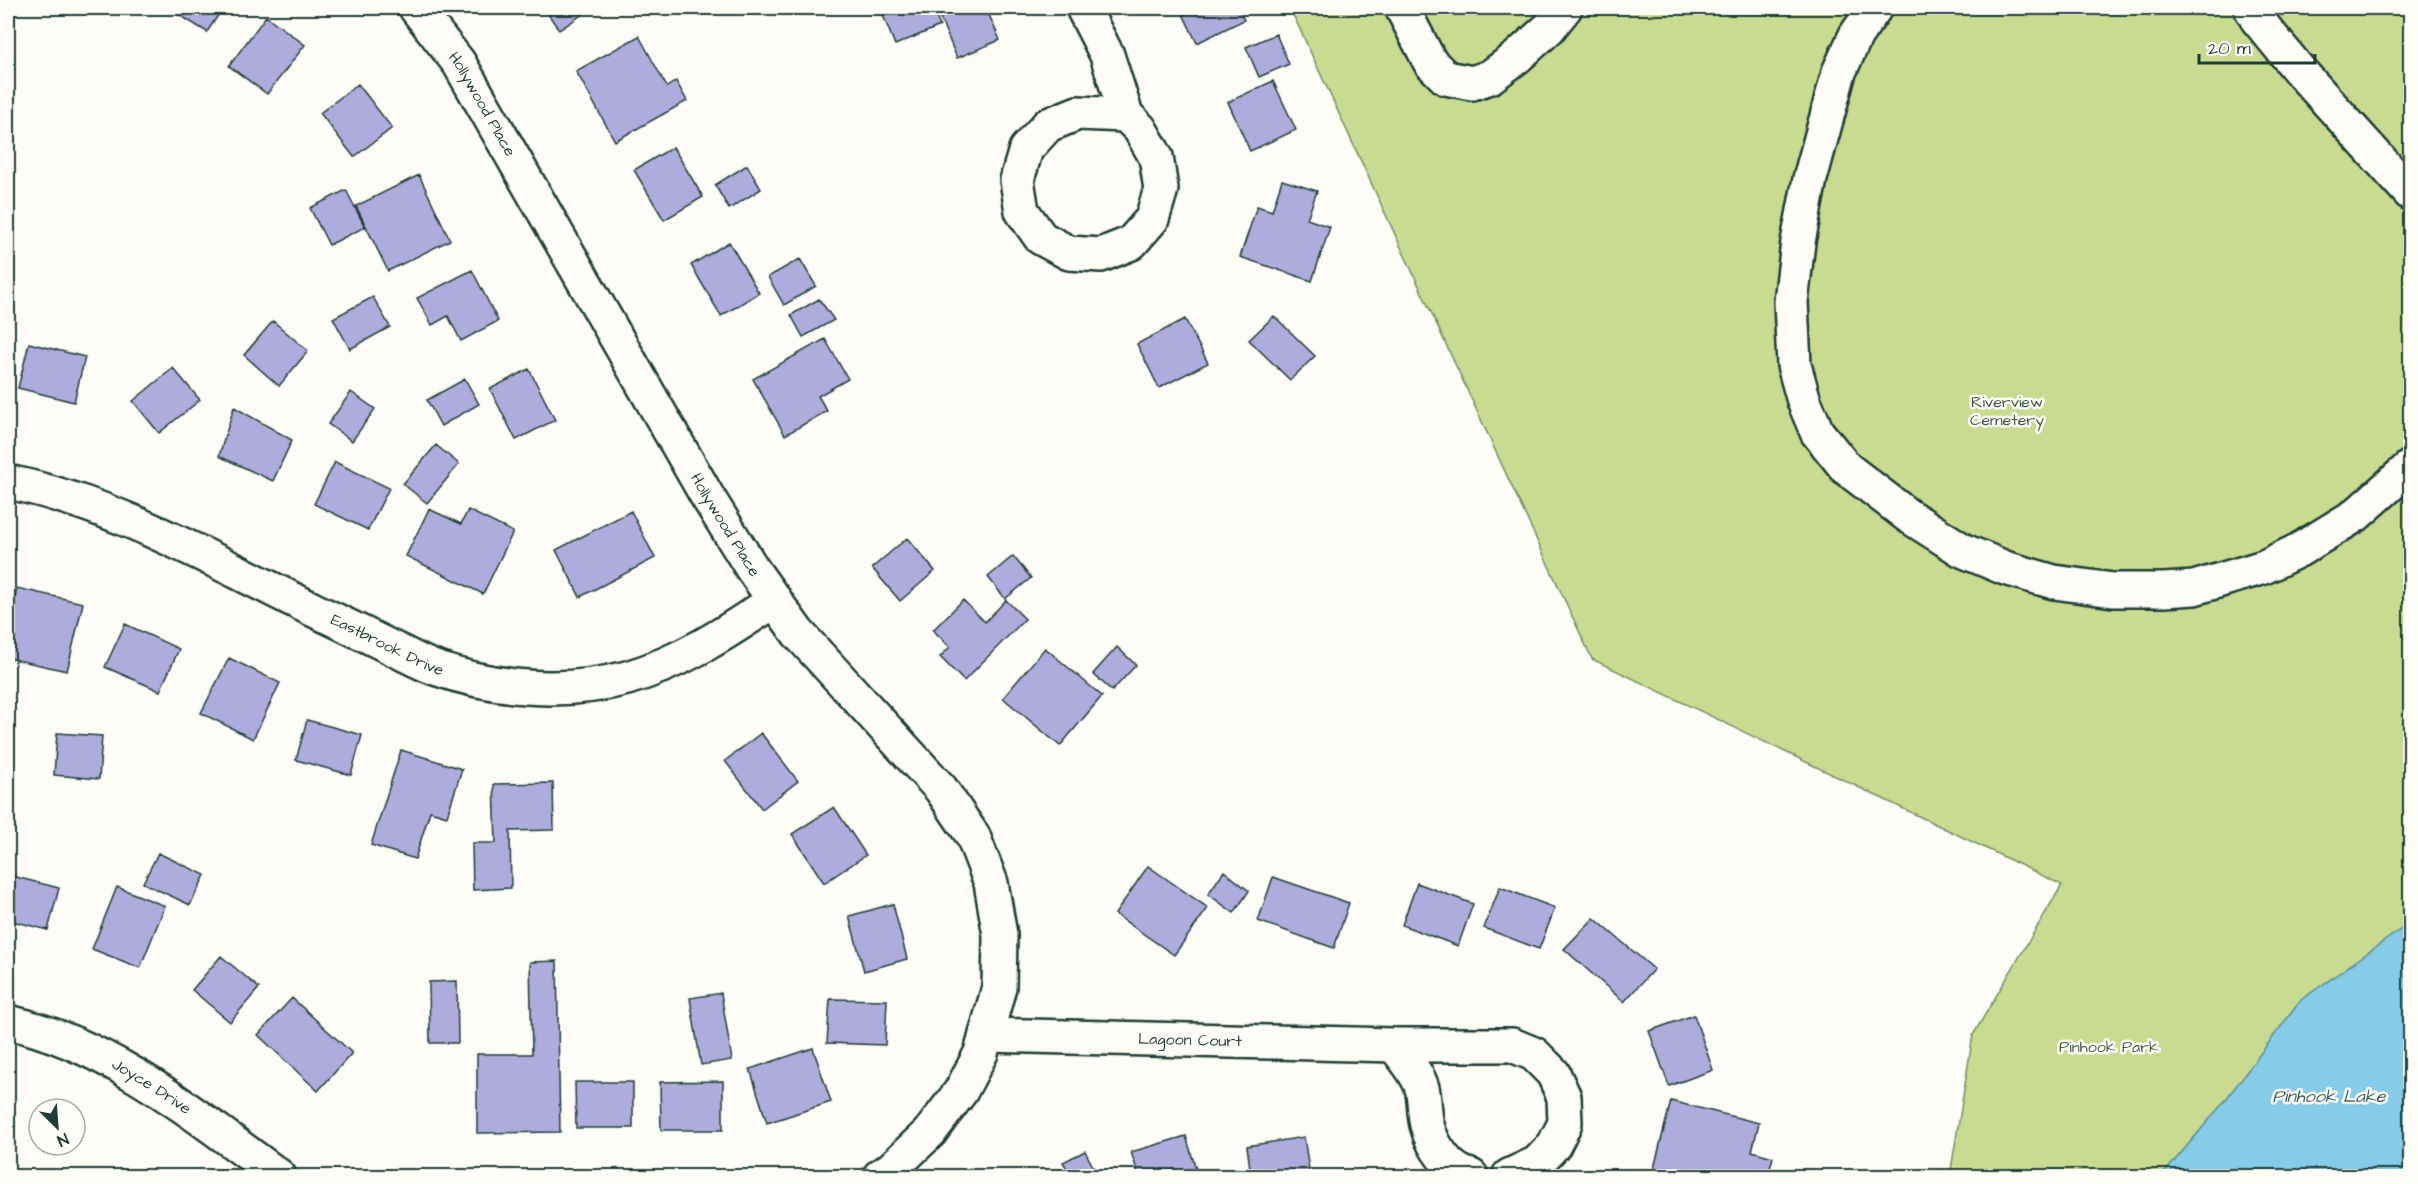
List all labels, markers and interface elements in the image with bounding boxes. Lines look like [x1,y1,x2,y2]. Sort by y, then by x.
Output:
scale bar [2199,27,2314,65]
text: 20 m [2208,36,2251,61]
street label: Hollywood Place [443,47,521,161]
park label: Riverview Cemetery [1970,391,2044,432]
street label: Hollywood Place [685,469,766,581]
street label: Eastbrook Drive [327,609,447,681]
street label: Lagoon Court [1138,1028,1243,1052]
park label: Pinhook Park [2059,1036,2159,1058]
street label: Joyce Drive [108,1053,196,1120]
water label: Pinhook Lake [2272,1084,2387,1109]
north arrow [27,1097,87,1157]
text: N [54,1128,72,1152]

